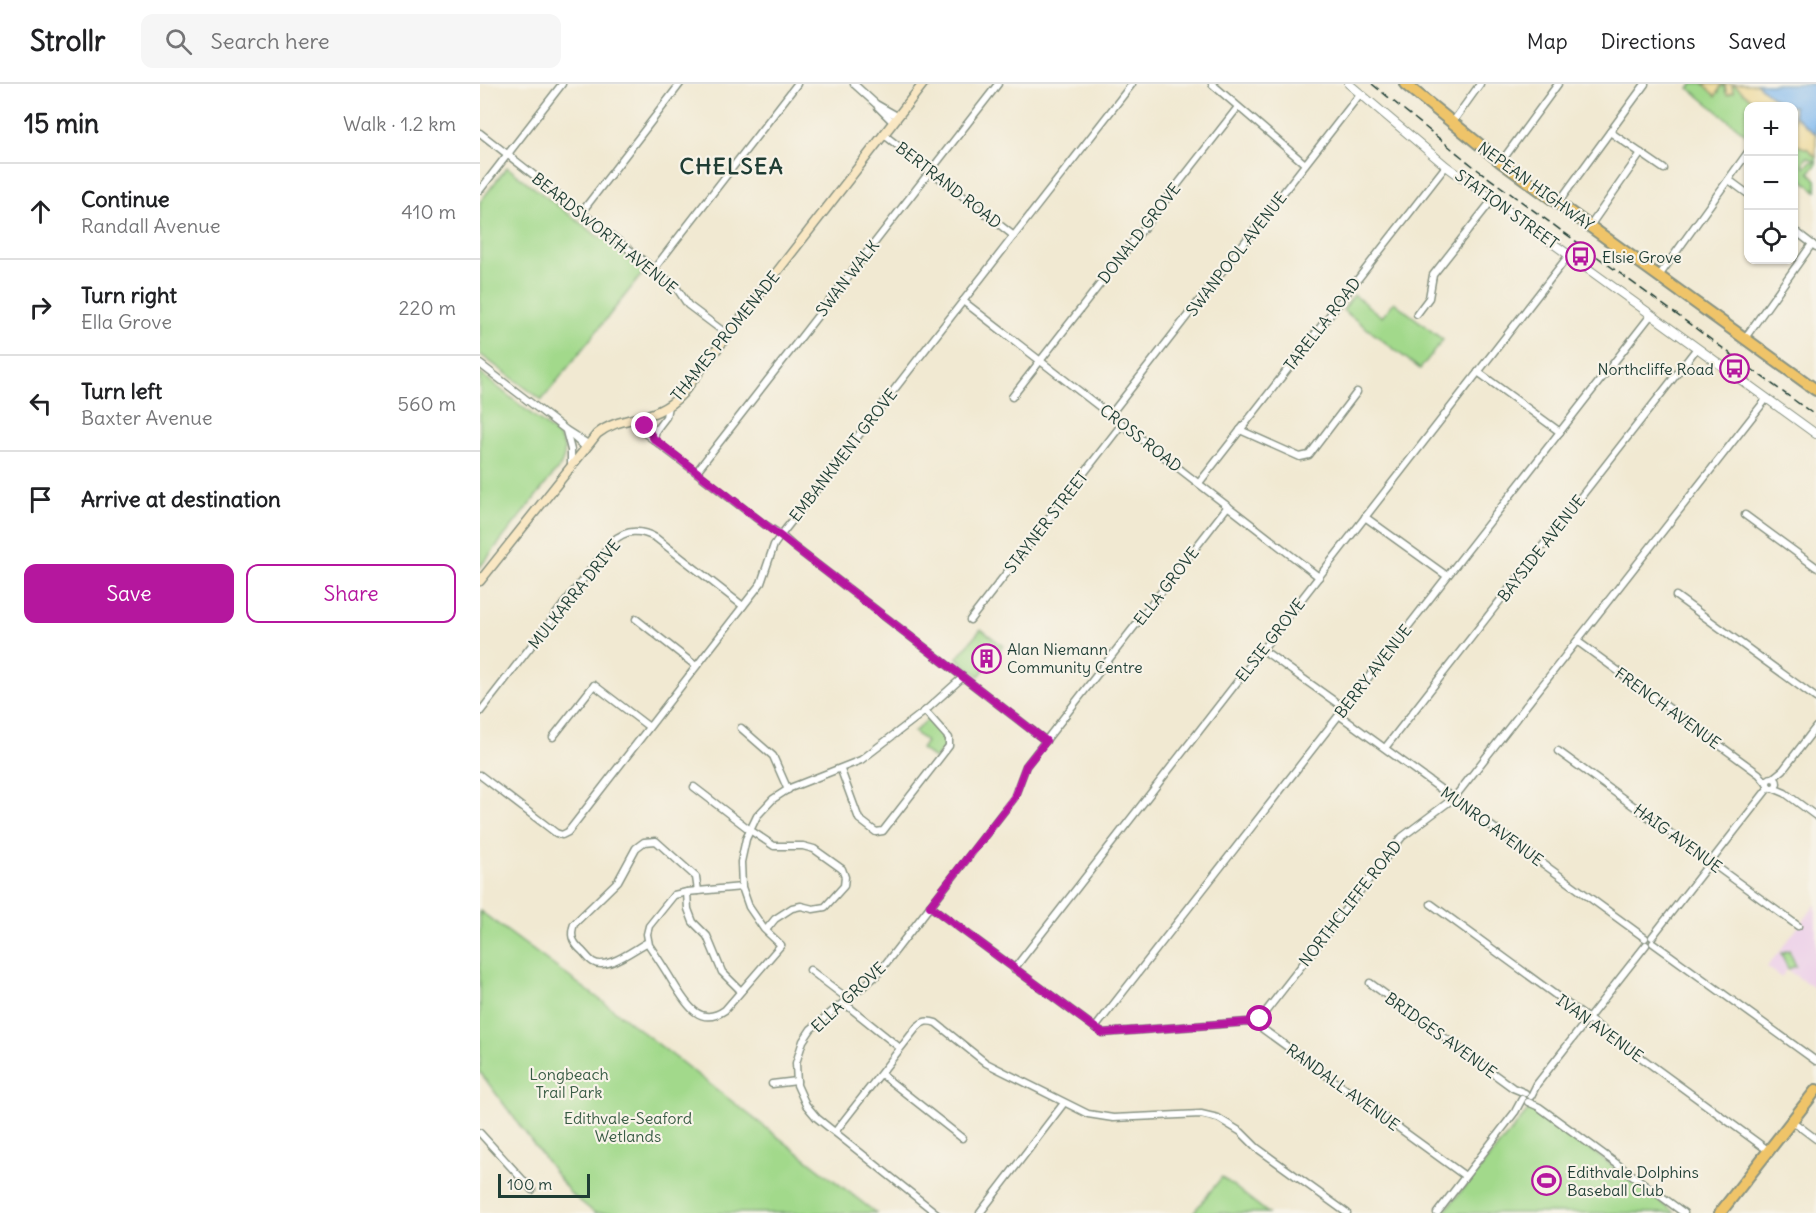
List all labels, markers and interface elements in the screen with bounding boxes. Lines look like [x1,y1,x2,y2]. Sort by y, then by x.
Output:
search box [141,14,561,68]
text: Strollr [30,23,105,59]
icon: search [162,25,195,58]
text: Search here [210,27,330,55]
text: Map [1527,28,1568,55]
text: Directions [1601,28,1695,55]
text: Saved [1728,28,1786,55]
map controls [1744,102,1798,264]
button: + [1744,102,1798,156]
text: 15 min [24,107,99,140]
text: Walk · 1.2 km [343,111,456,136]
street label: BERTRAND ROAD [892,137,1006,233]
street label: NEPEAN HIGHWAY [1474,137,1598,235]
district label: CHELSEA [680,152,784,180]
button: − [1744,156,1798,210]
street label: STATION STREET [1451,165,1563,253]
street label: BEARDSWORTH AVENUE [528,168,682,298]
street label: DONALD GROVE [1093,179,1185,287]
text: Continue [81,185,170,213]
street label: SWANPOOL AVENUE [1181,188,1291,320]
icon: ahead [24,195,57,228]
text: 410 m [401,199,456,224]
button: locate [1744,210,1798,264]
text: Randall Avenue [81,213,221,238]
street label: SWAN WALK [811,236,883,320]
bus stop icon: Elsie Grove [1565,241,1597,273]
place label: Elsie Grove [1602,247,1682,267]
street label: THAMES PROMENADE [666,267,784,405]
street label: TARELLA ROAD [1279,273,1365,375]
text: Turn right [81,281,177,309]
icon: right [24,291,57,324]
text: 220 m [399,295,456,320]
text: Ella Grove [81,309,172,334]
bus stop icon: Northcliffe Road [1719,353,1751,385]
place label: Northcliffe Road [1598,359,1714,379]
text: Turn left [81,377,162,405]
street label: EMBANKMENT GROVE [785,385,901,525]
icon: left [24,387,57,420]
text: 560 m [398,391,456,416]
street label: CROSS ROAD [1096,400,1186,476]
text: Baxter Avenue [81,405,213,430]
route end [631,412,657,438]
street label: STAYNER STREET [1000,467,1092,577]
icon: arrive [24,483,57,516]
text: Arrive at destination [81,485,281,513]
street label: BAYSIDE AVENUE [1493,491,1589,605]
street label: MULKARRA DRIVE [524,535,624,653]
street label: ELLA GROVE [1129,543,1203,629]
button: Save [24,564,234,623]
button: Share [246,564,456,623]
street label: ELSIE GROVE [1231,594,1309,686]
street label: BERRY AVENUE [1330,620,1416,722]
place label: Alan Niemann Community Centre [1007,639,1143,677]
building icon: Alan Niemann Community Centre [970,642,1002,674]
street label: FRENCH AVENUE [1611,663,1725,753]
street label: MUNRO AVENUE [1437,782,1547,870]
street label: HAIG AVENUE [1630,799,1726,877]
street label: NORTHCLIFFE ROAD [1294,836,1406,970]
street label: ELLA GROVE [807,958,889,1036]
street label: BRIDGES AVENUE [1381,988,1501,1082]
street label: IVAN AVENUE [1553,990,1647,1066]
route start [1246,1005,1272,1031]
street label: RANDALL AVENUE [1283,1039,1403,1135]
park label: Longbeach Trail Park [529,1064,609,1102]
park label: Edithvale-Seaford Wetlands [564,1108,692,1146]
place label: Edithvale Dolphins Baseball Club [1567,1162,1699,1200]
sports icon: Edithvale Dolphins Baseball Club [1530,1165,1562,1197]
scale bar [498,1171,590,1198]
text: 100 m [507,1174,552,1194]

